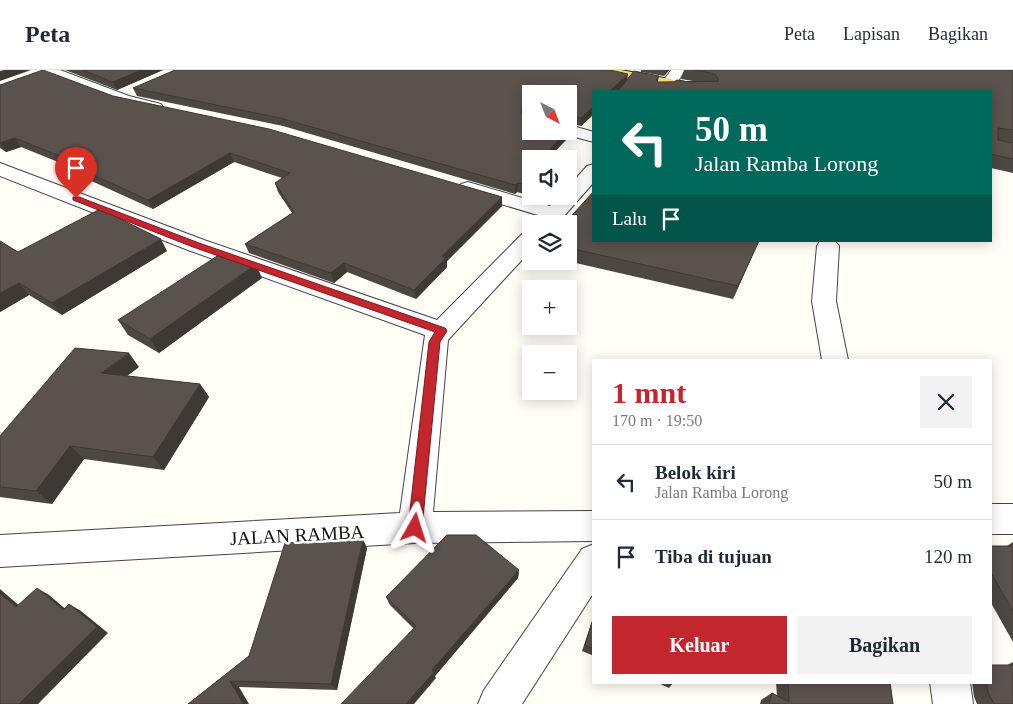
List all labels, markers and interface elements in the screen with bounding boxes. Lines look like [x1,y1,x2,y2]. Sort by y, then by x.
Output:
text: Peta [25,21,70,47]
text: Peta [784,24,815,44]
text: Lapisan [843,24,900,44]
text: Bagikan [928,24,988,44]
north arrow [522,85,578,140]
map controls [522,85,577,400]
icon: left [612,110,677,175]
text: 50 m [695,110,768,149]
pin [55,147,97,198]
button: sound [522,150,577,205]
text: Jalan Ramba Lorong [695,151,878,176]
icon: arrive [62,154,90,182]
icon: arrive [657,205,685,233]
text: Lalu [612,208,647,229]
button: layers [522,215,577,270]
button: + [522,280,577,335]
button: − [522,345,577,400]
text: 1 mnt [612,376,686,409]
button: close [920,376,972,428]
text: 170 m · 19:50 [612,412,702,429]
text: Belok kiri [655,462,736,483]
icon: left [612,468,640,496]
text: 50 m [933,471,972,492]
text: Jalan Ramba Lorong [655,484,788,501]
position arrow [388,501,440,553]
street label: JALAN RAMBA [229,521,365,549]
icon: arrive [612,543,640,571]
text: Tiba di tujuan [655,546,772,567]
text: 120 m [924,546,972,567]
button: Keluar [612,616,787,674]
button: Bagikan [797,616,972,674]

